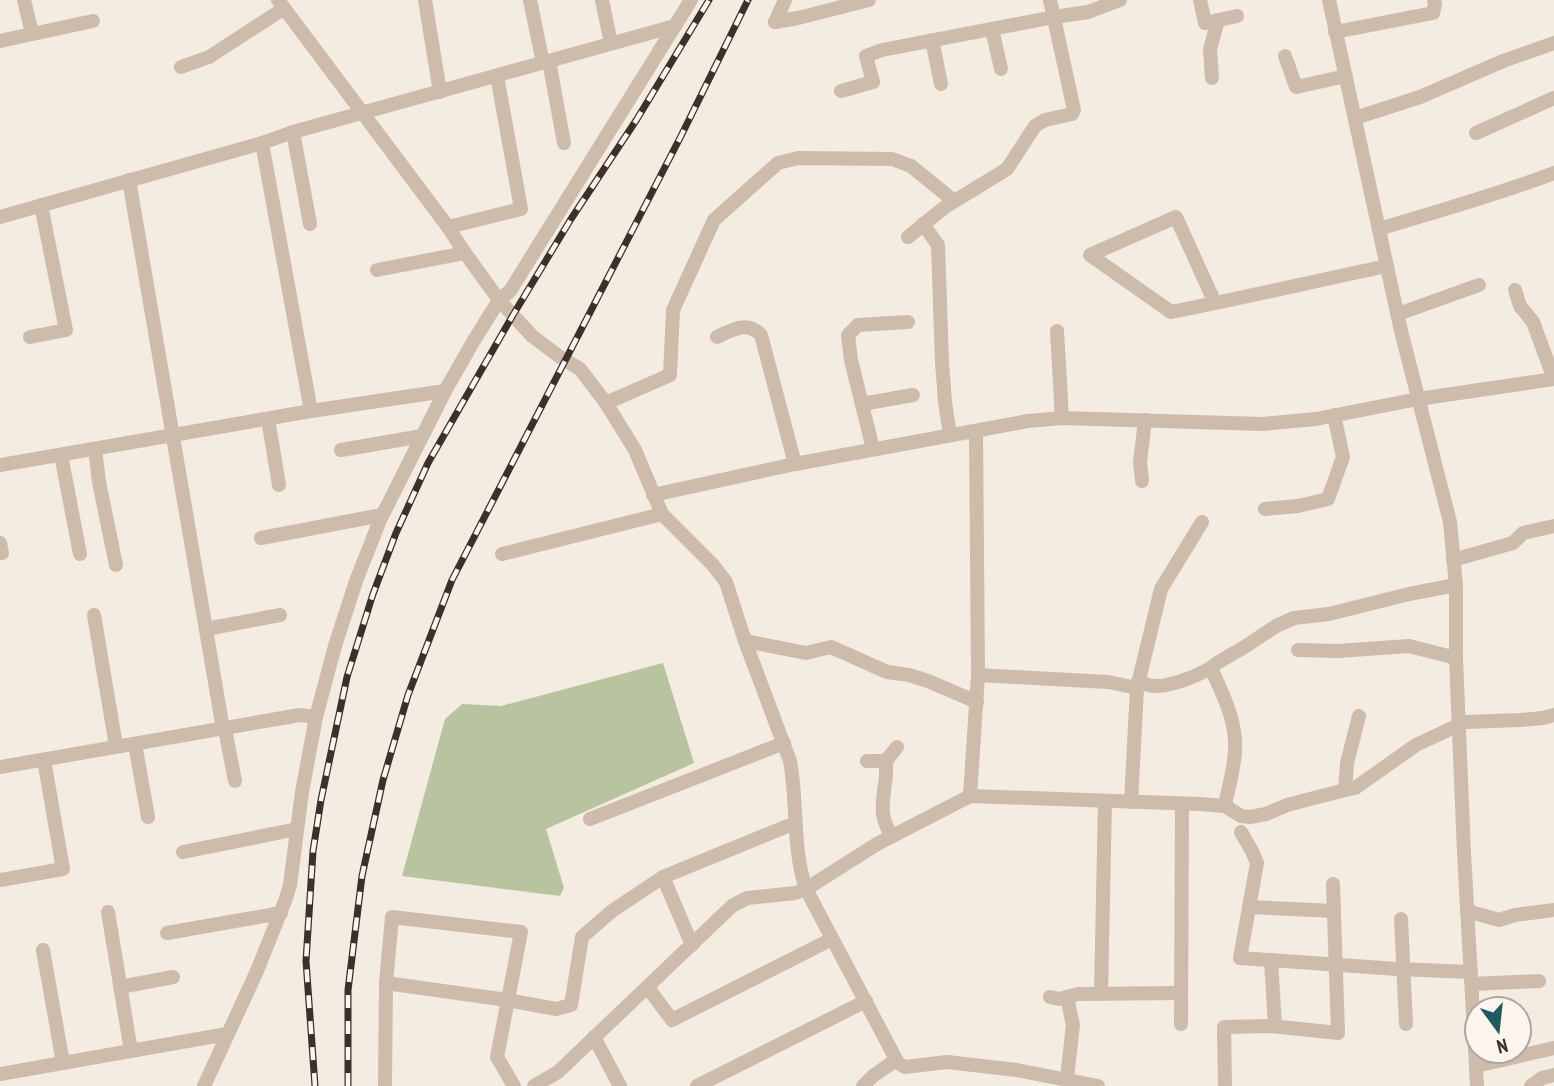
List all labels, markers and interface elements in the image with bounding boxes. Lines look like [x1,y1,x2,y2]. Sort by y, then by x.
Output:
north arrow [1463,995,1533,1065]
text: N [1494,1034,1510,1059]

